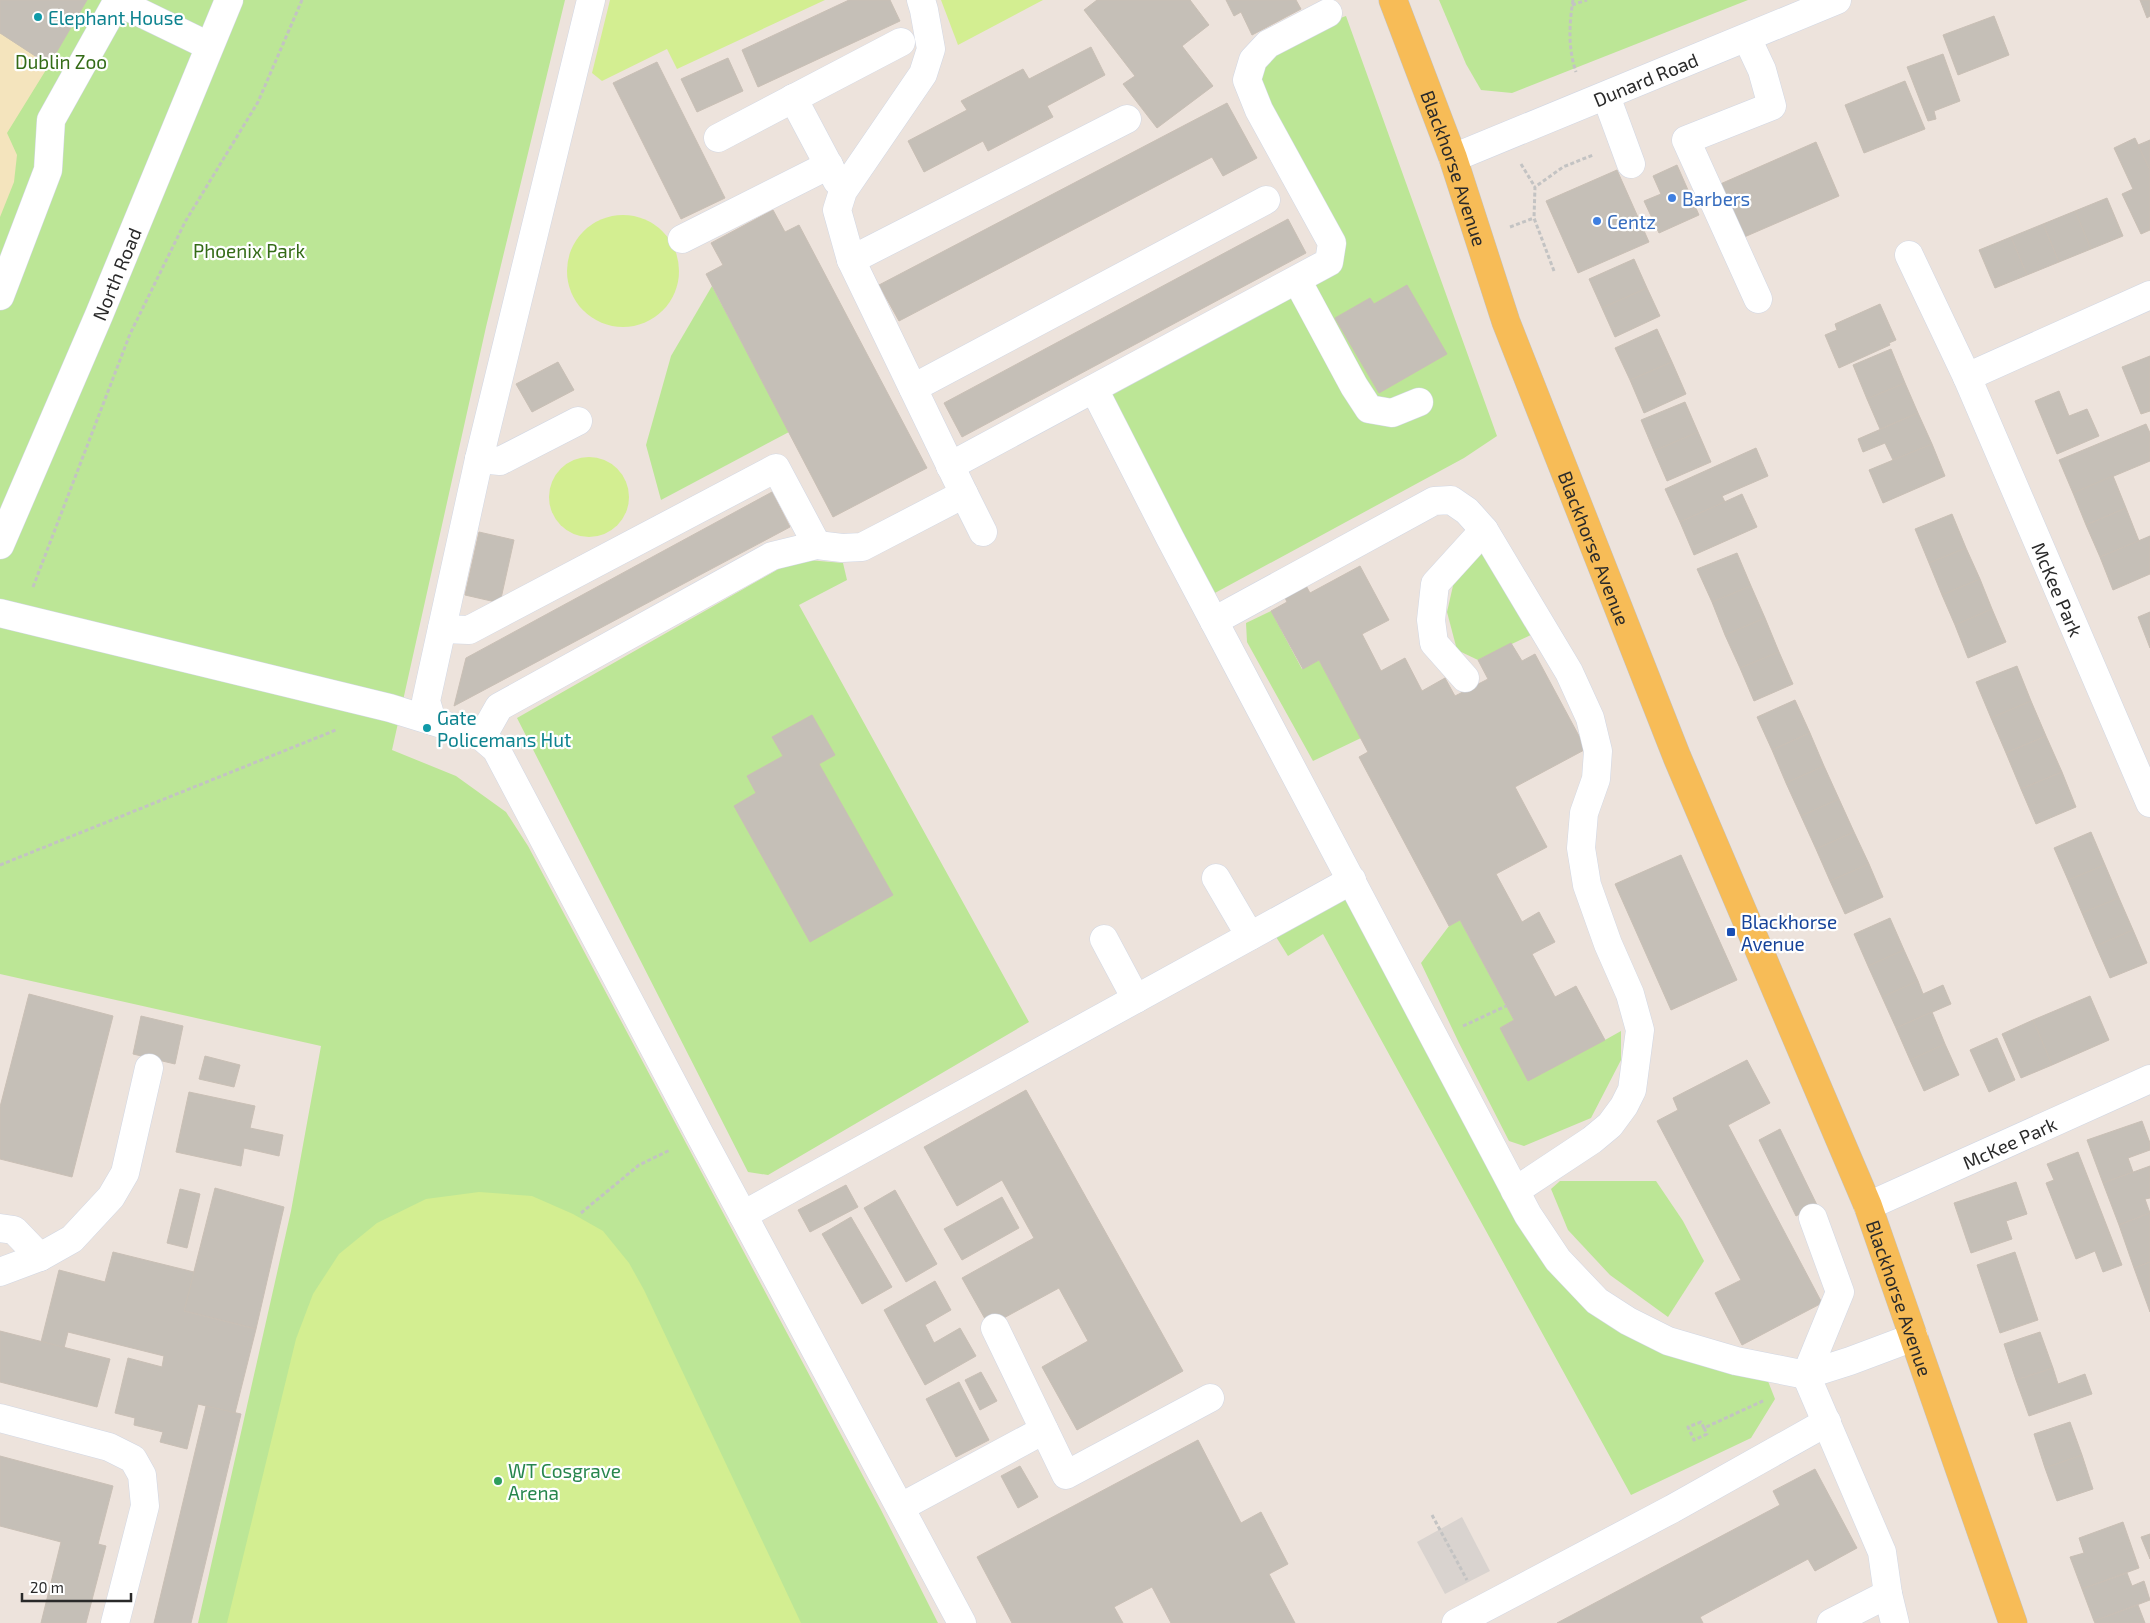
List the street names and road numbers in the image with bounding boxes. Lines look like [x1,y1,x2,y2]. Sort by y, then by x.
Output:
street label: Dunard Road [1590,47,1701,111]
street label: Blackhorse Avenue [1417,87,1492,249]
street label: North Road [87,224,145,324]
street label: Blackhorse Avenue [1554,467,1635,628]
street label: McKee Park [2028,538,2089,640]
street label: McKee Park [1959,1111,2060,1173]
street label: Blackhorse Avenue [1862,1217,1938,1379]

